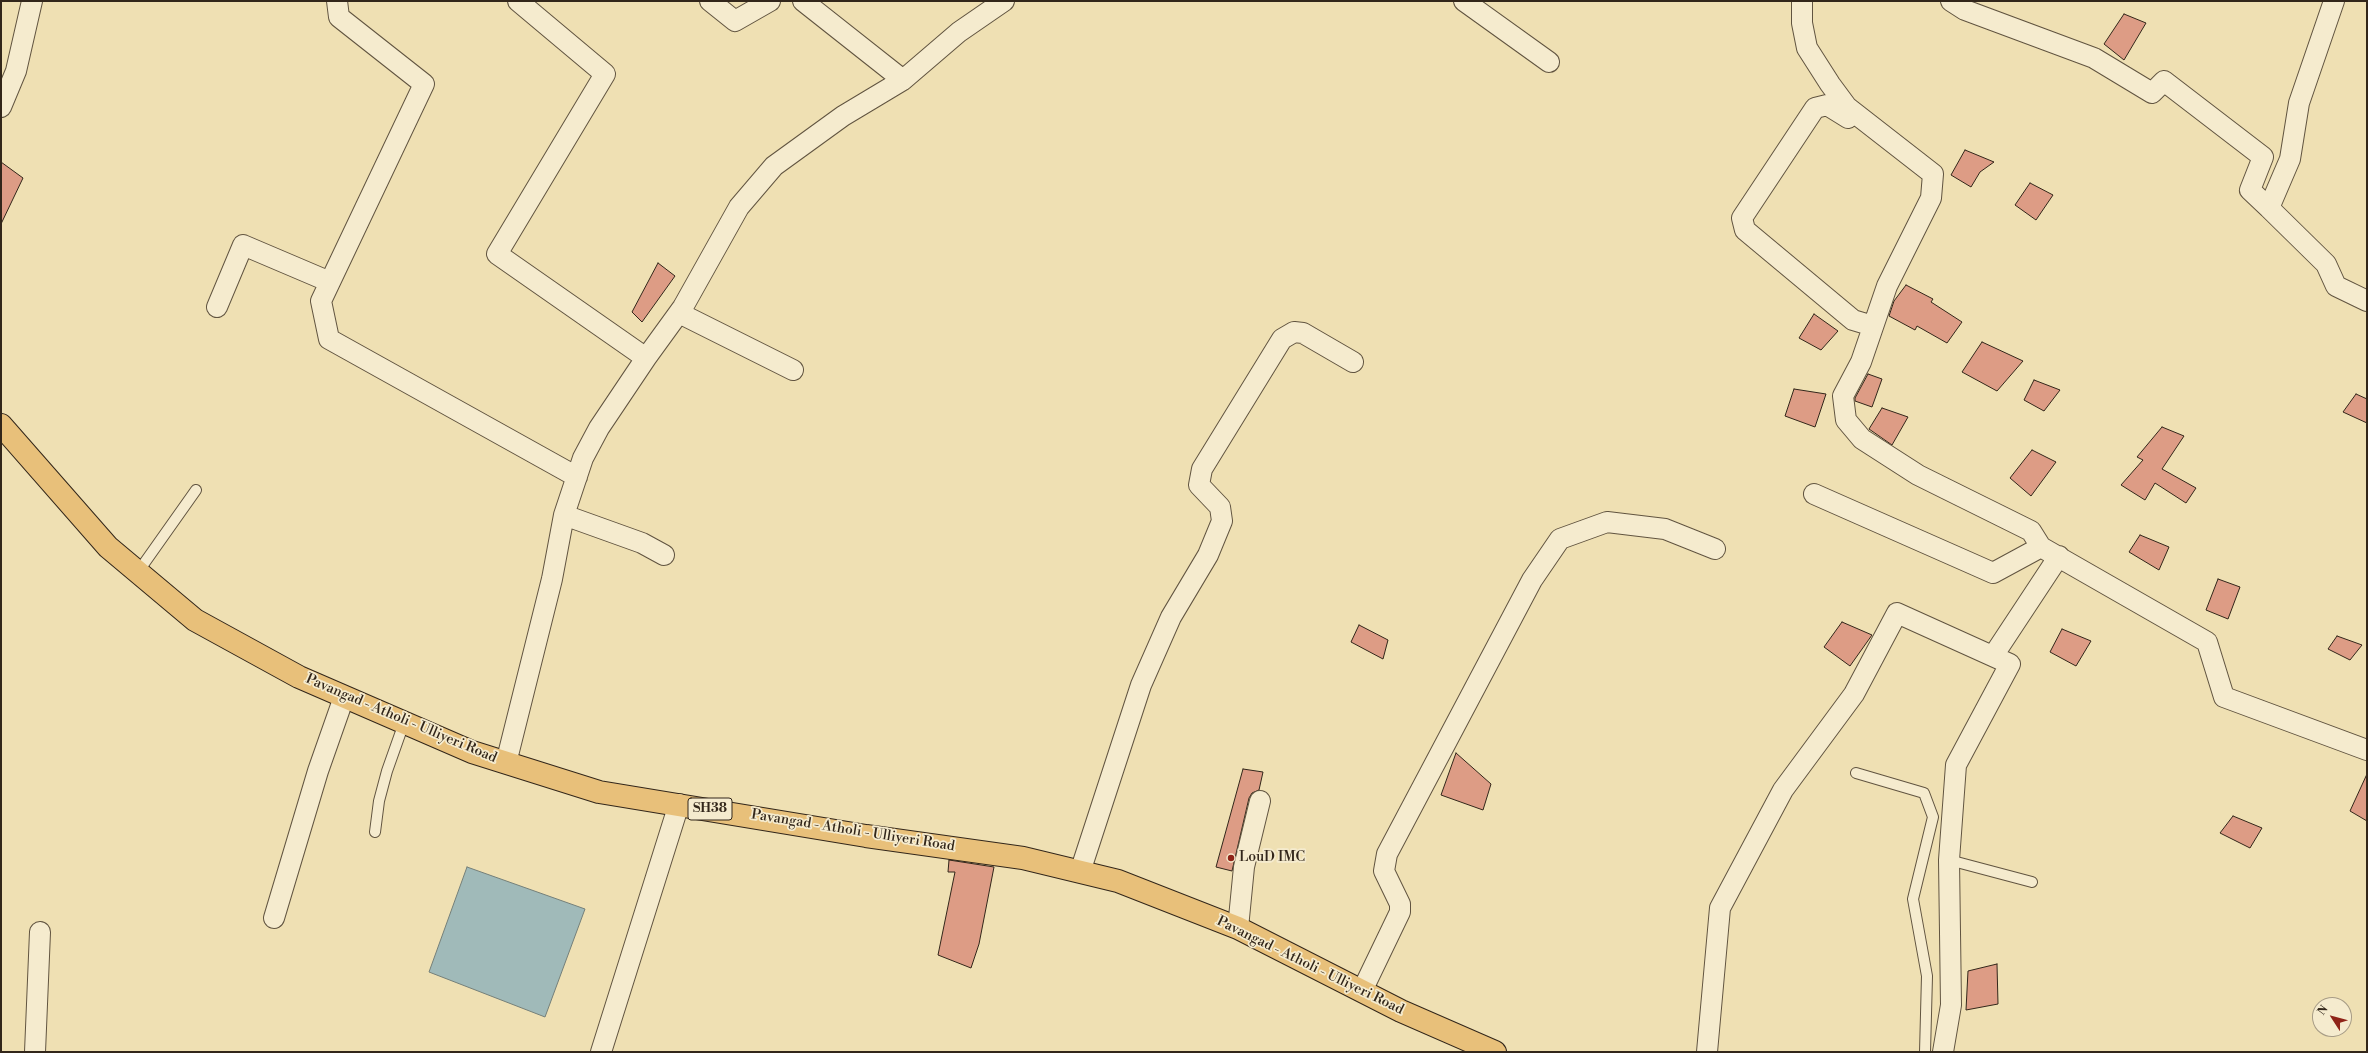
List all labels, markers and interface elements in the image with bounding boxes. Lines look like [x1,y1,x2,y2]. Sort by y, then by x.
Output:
street label: Pavangad - Atholi - Ulliyeri Road [303,671,499,767]
road number: SH38 [688,798,732,820]
street label: Pavangad - Atholi - Ulliyeri Road [750,807,956,855]
place label: LouD IMC [1239,850,1305,866]
marker: LouD IMC [1226,853,1236,863]
street label: Pavangad - Atholi - Ulliyeri Road [1214,913,1406,1019]
north arrow [2312,997,2352,1037]
text: N [2315,1003,2331,1018]

